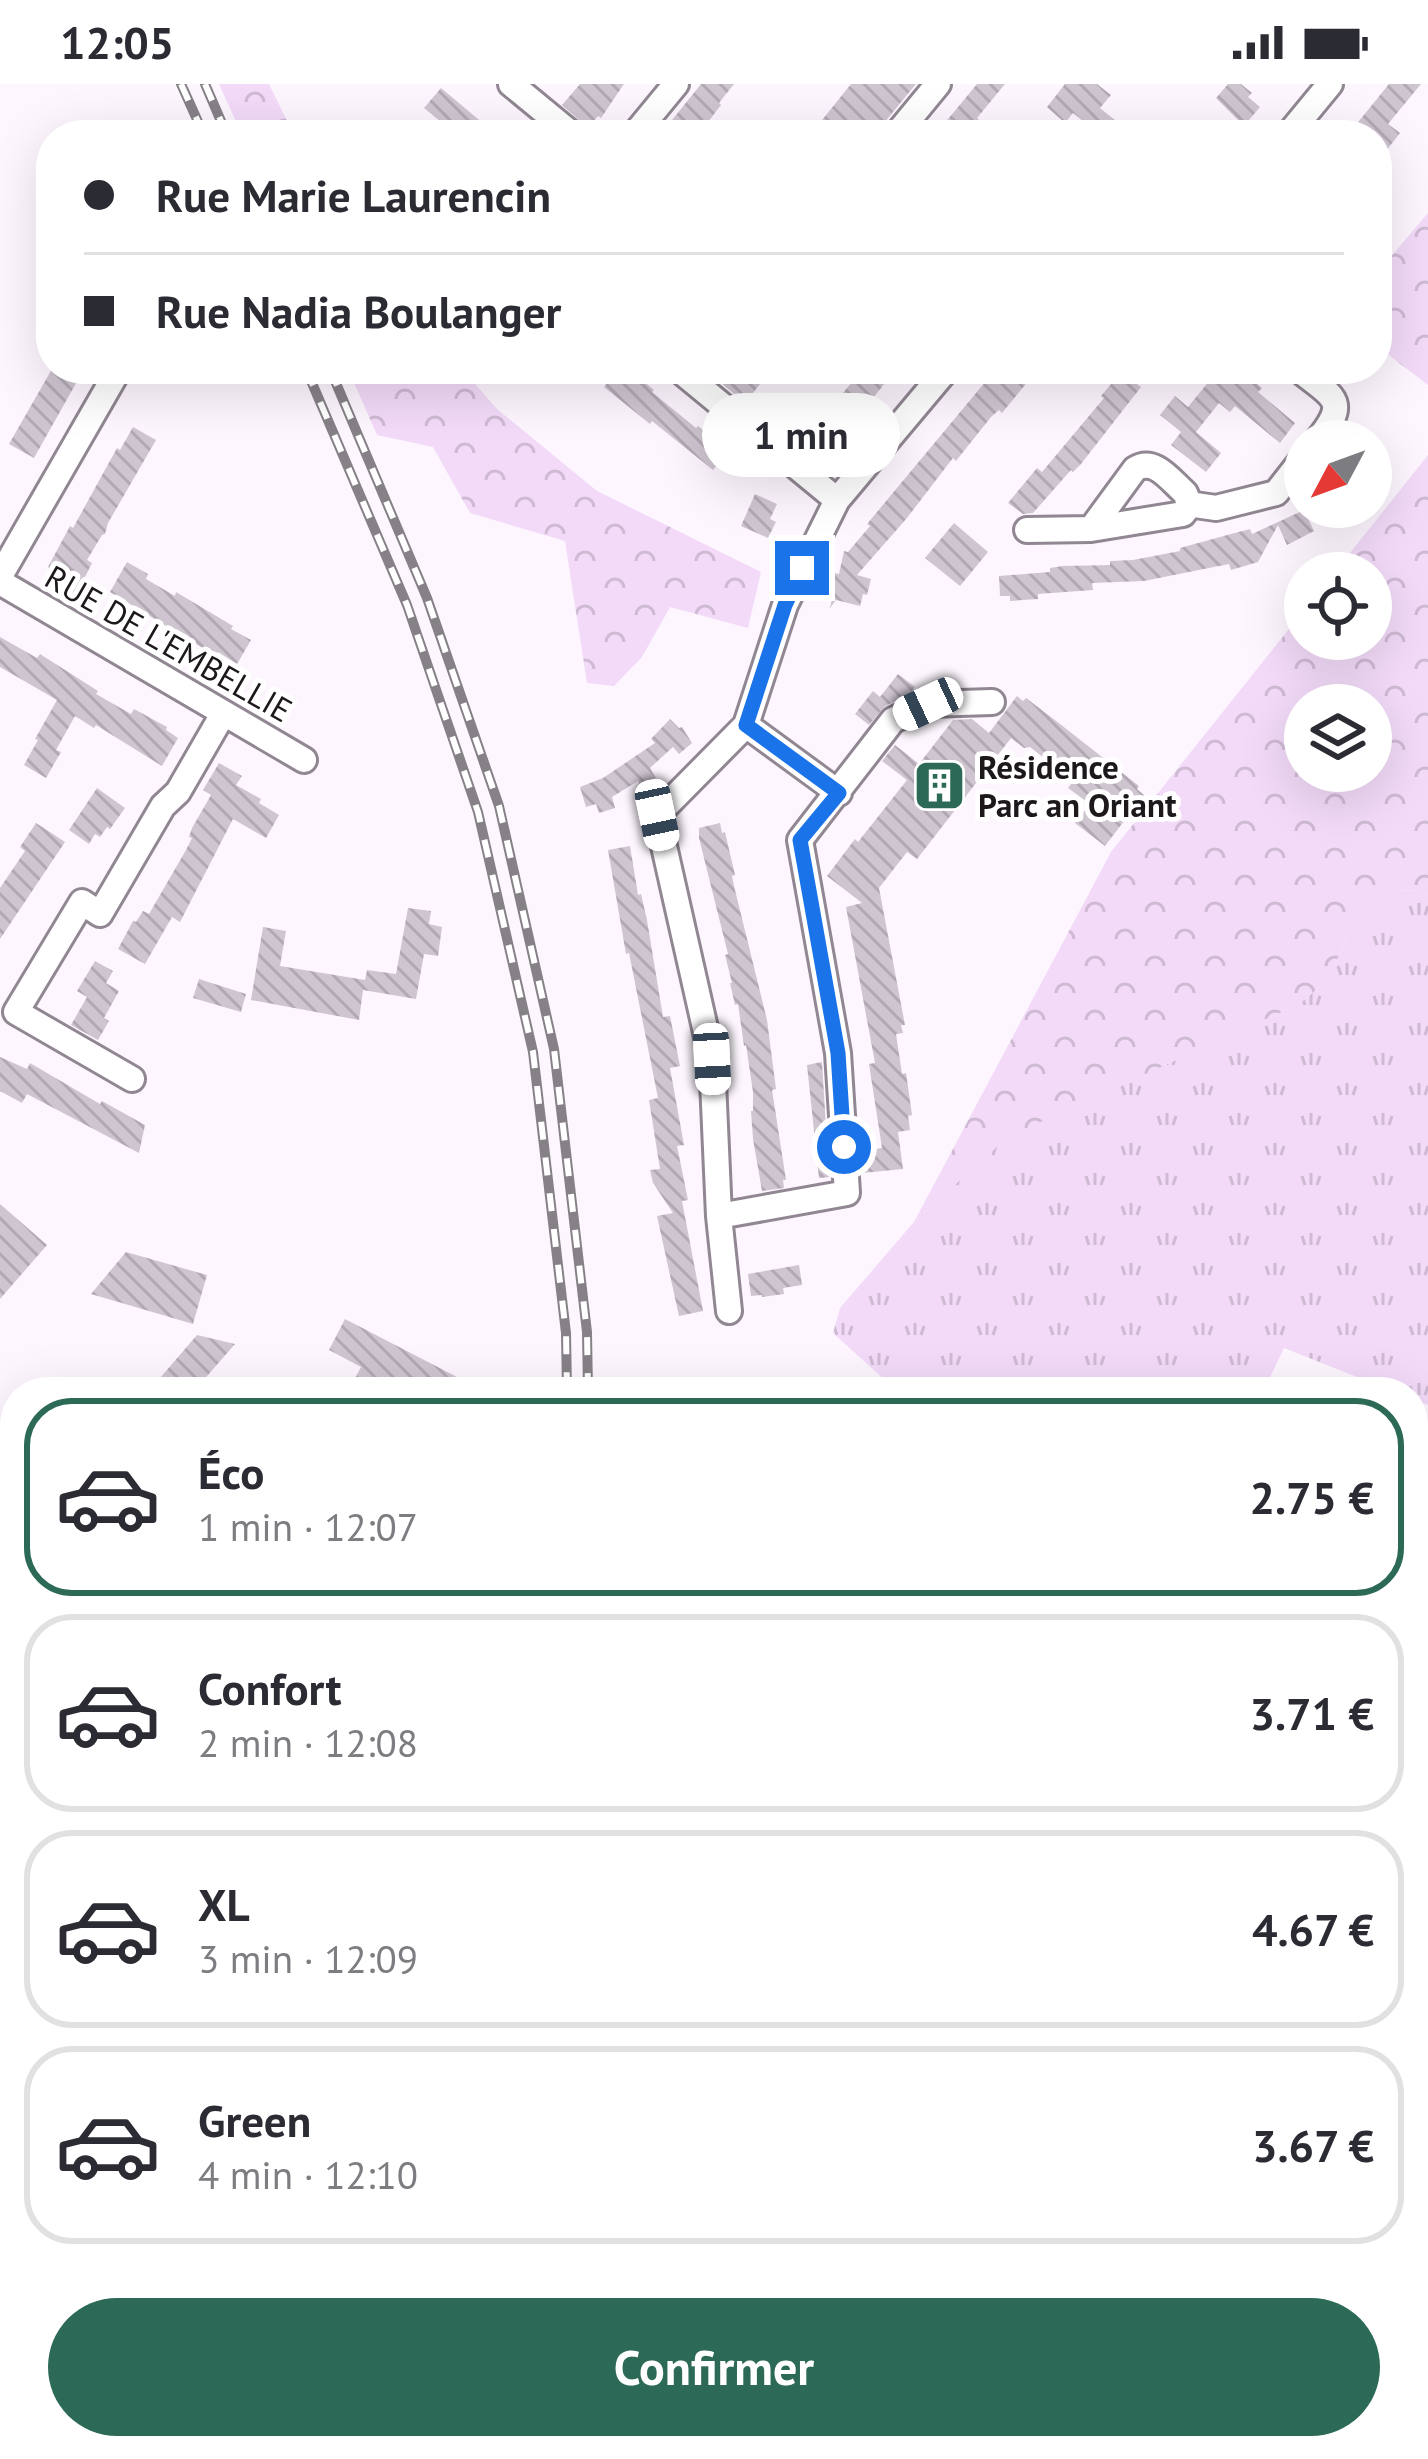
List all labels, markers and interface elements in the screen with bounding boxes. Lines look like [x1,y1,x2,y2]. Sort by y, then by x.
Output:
text: 12:05 [60,13,174,71]
text: Rue Marie Laurencin [156,166,551,224]
text: Rue Nadia Boulanger [156,282,561,340]
callout: 1 min [703,394,901,478]
text: 1 min [753,409,849,460]
north arrow [1284,420,1392,528]
map controls [1284,420,1392,792]
route end [775,541,829,595]
button: locate [1284,552,1392,660]
street label: RUE DE L'EMBELLIE [38,555,300,731]
car [888,672,968,736]
button: layers [1284,684,1392,792]
place label: Résidence Parc an Oriant [978,745,1177,826]
building icon: Résidence Parc an Oriant [911,757,967,813]
car [632,776,682,854]
car [692,1022,732,1096]
route start [817,1120,871,1174]
icon: car [54,1443,162,1551]
text: Éco [198,1443,264,1501]
text: 2.75 € [1249,1468,1374,1526]
text: 1 min · 12:07 [198,1501,418,1552]
icon: car [54,1659,162,1767]
text: Confort [198,1659,341,1717]
text: 3.71 € [1249,1684,1374,1742]
text: 2 min · 12:08 [198,1717,418,1768]
icon: car [54,1875,162,1983]
text: XL [198,1875,250,1933]
text: 4.67 € [1252,1900,1374,1958]
text: 3 min · 12:09 [198,1933,418,1984]
icon: car [54,2091,162,2199]
text: Green [198,2091,311,2149]
text: 3.67 € [1252,2116,1374,2174]
text: 4 min · 12:10 [198,2149,418,2200]
button: Confirmer [48,2298,1380,2436]

